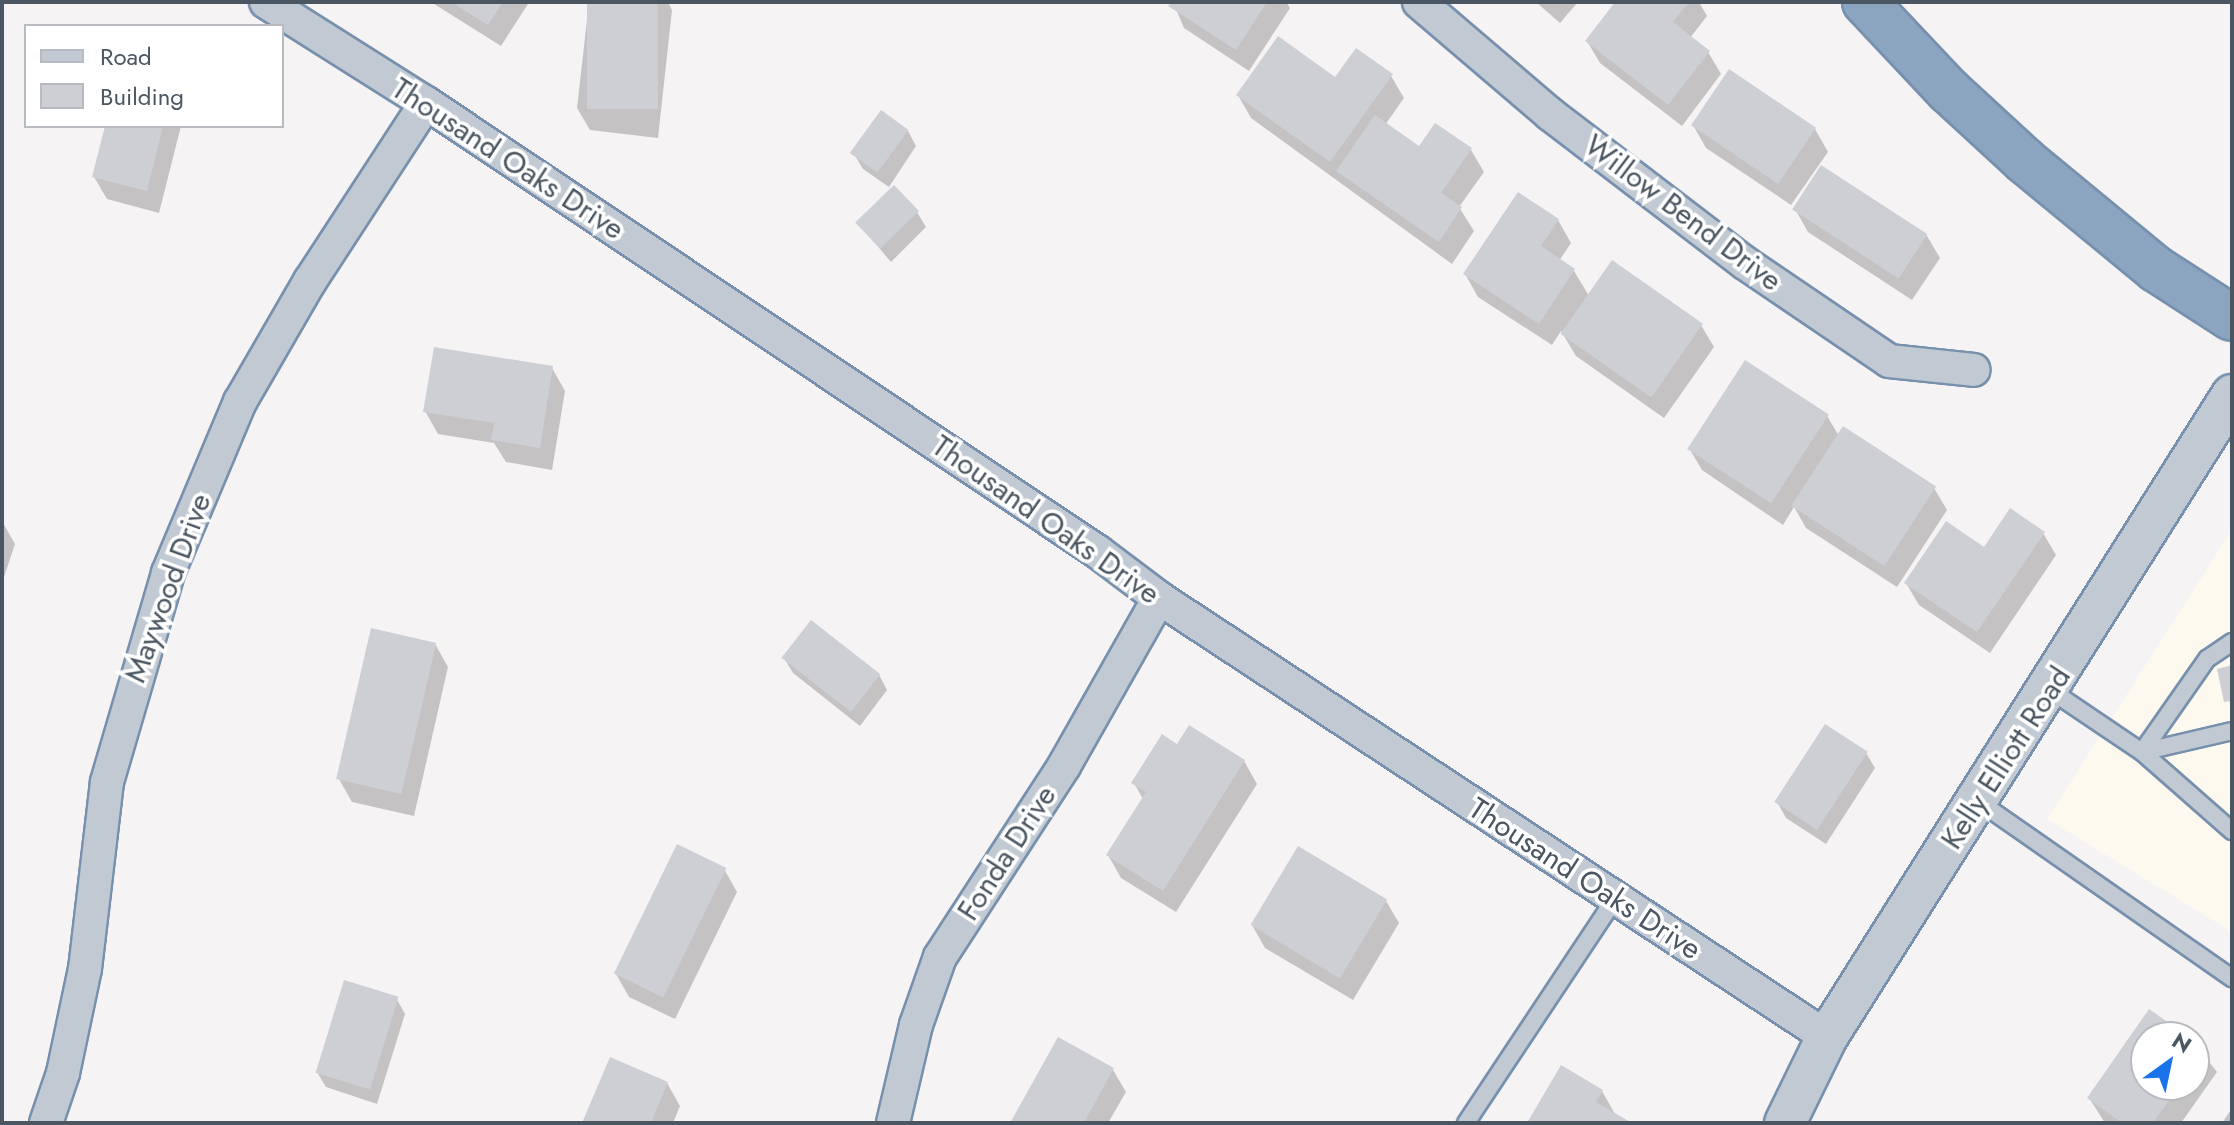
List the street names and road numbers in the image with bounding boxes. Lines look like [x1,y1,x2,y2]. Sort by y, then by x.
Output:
street label: Thousand Oaks Drive [385,71,631,247]
street label: Willow Bend Drive [1577,127,1789,299]
street label: Thousand Oaks Drive [925,428,1167,612]
street label: Maywood Drive [117,489,219,687]
street label: Kelly Elliott Road [1934,660,2078,856]
street label: Fonda Drive [950,779,1064,927]
street label: Thousand Oaks Drive [1462,791,1708,967]

